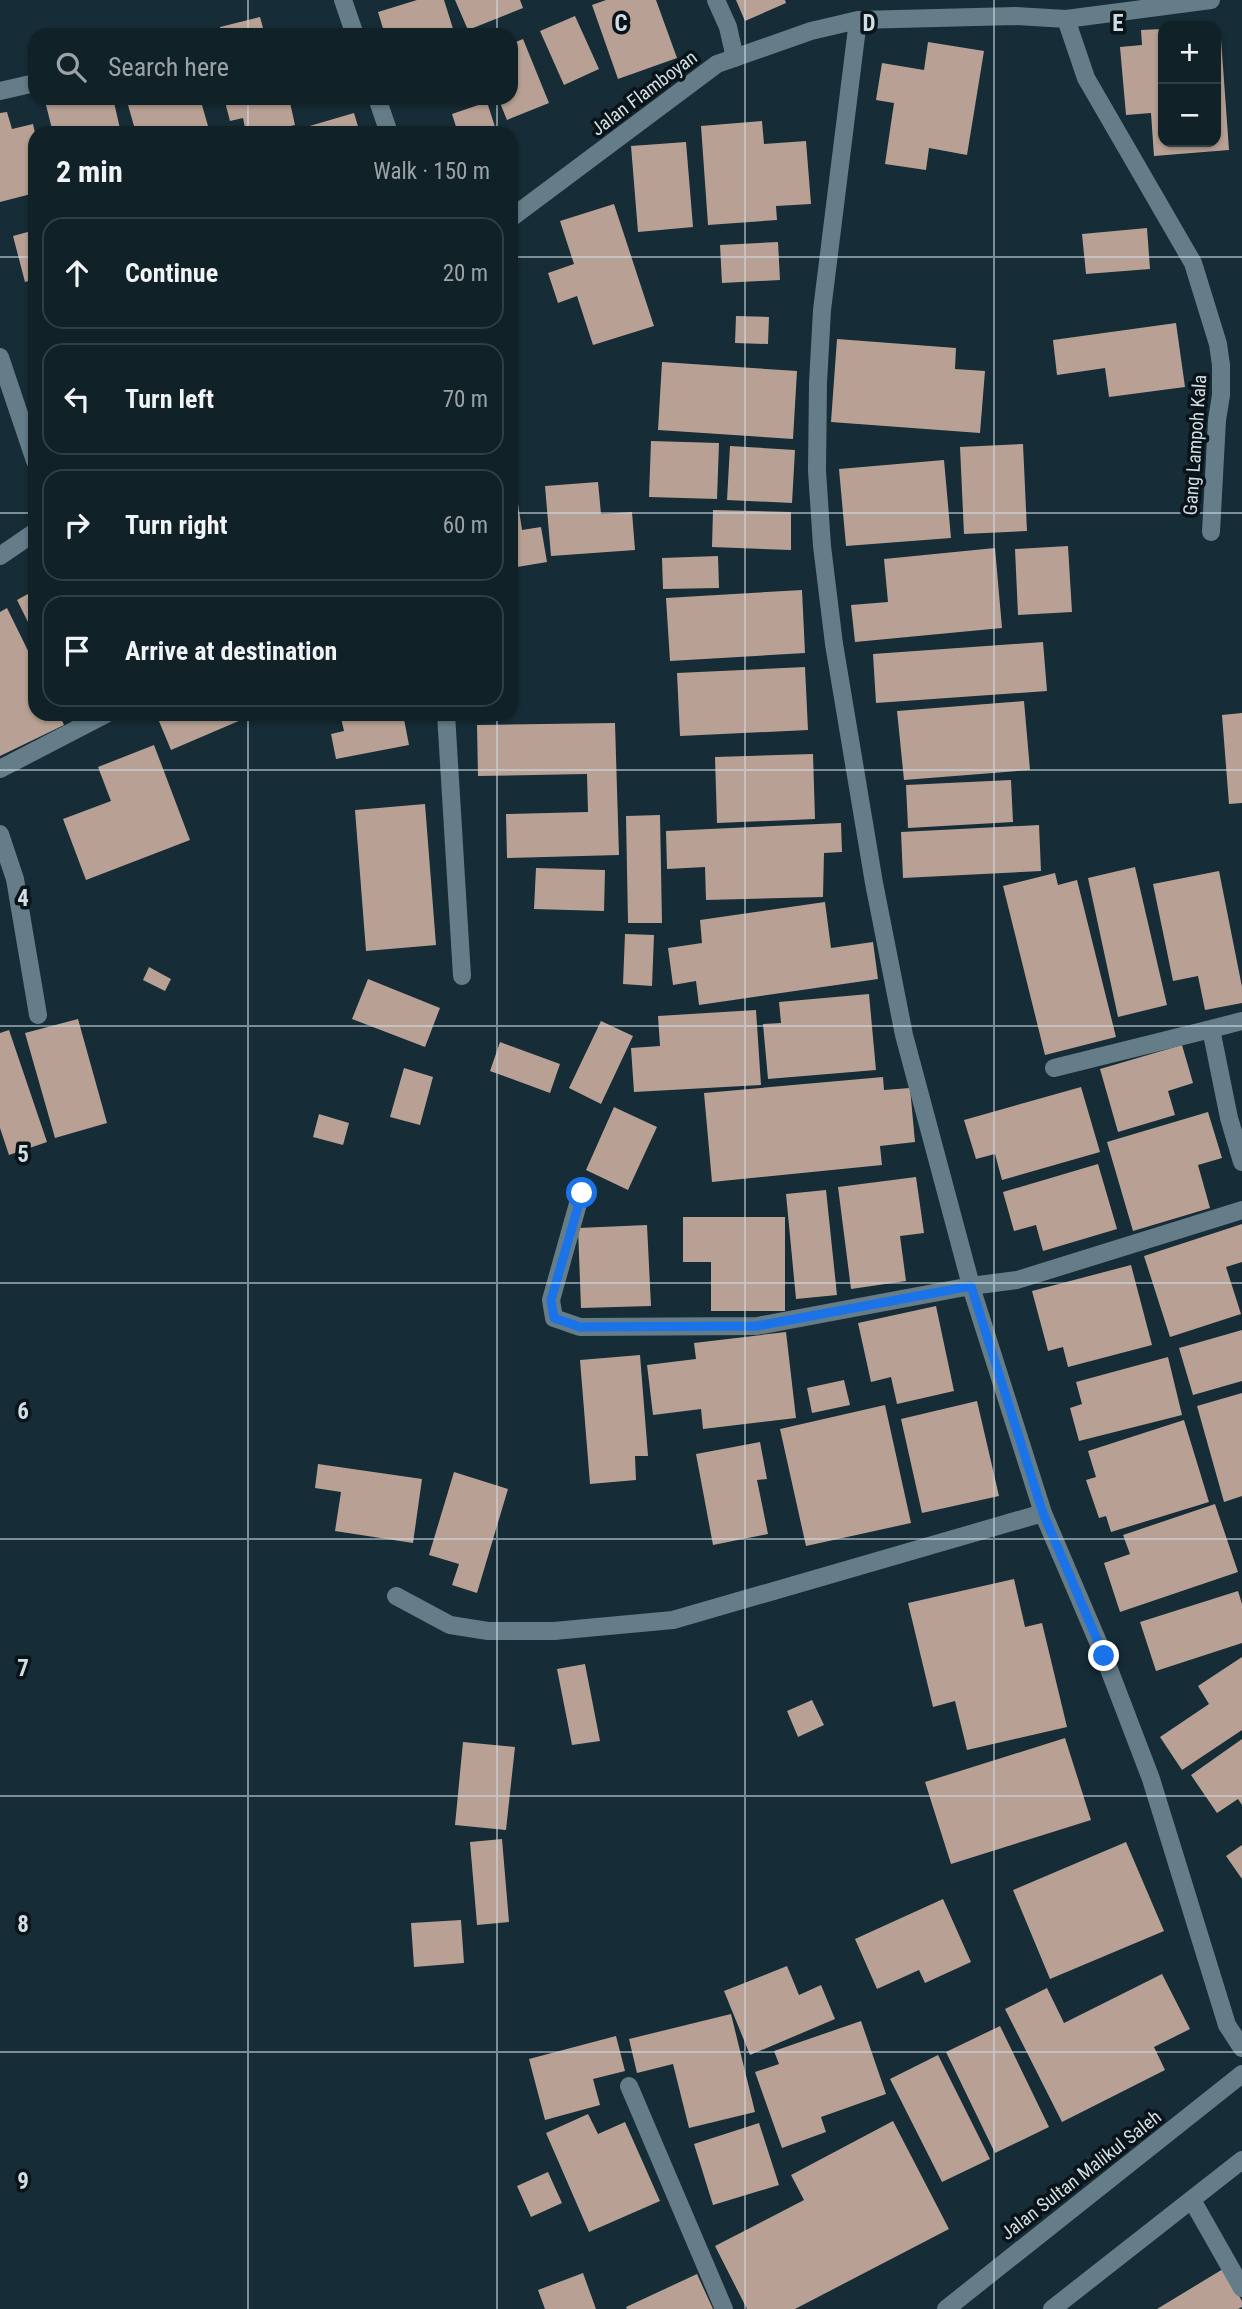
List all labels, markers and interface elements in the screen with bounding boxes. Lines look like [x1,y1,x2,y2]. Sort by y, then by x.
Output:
text: C [614,10,628,37]
text: D [863,10,876,37]
text: E [1112,10,1124,37]
map controls [1158,21,1221,147]
button: + [1158,21,1221,84]
search box [28,28,518,105]
street label: Jalan Flamboyan [586,46,702,140]
icon: search [52,48,90,86]
text: Search here [108,52,229,82]
button: − [1158,84,1221,147]
text: 2 min [56,154,123,189]
text: Walk · 150 m [373,158,490,185]
icon: ahead [58,254,96,292]
text: Continue [125,258,218,288]
text: 20 m [443,260,488,287]
street label: Gang Lampoh Kala [1179,374,1211,516]
icon: left [58,380,96,418]
text: Turn left [125,384,214,414]
text: 70 m [443,386,488,413]
icon: right [58,506,96,544]
text: Turn right [125,510,227,540]
text: 60 m [443,512,488,539]
icon: arrive [58,632,96,670]
text: Arrive at destination [125,636,337,666]
text: 4 [17,885,29,912]
text: 5 [17,1141,29,1168]
route start [566,1177,597,1208]
text: 6 [17,1398,29,1425]
route end [1088,1640,1119,1671]
text: 7 [17,1655,29,1682]
text: 8 [17,1911,29,1938]
street label: Jalan Sultan Malikul Saleh [996,2105,1166,2245]
text: 9 [17,2168,29,2195]

